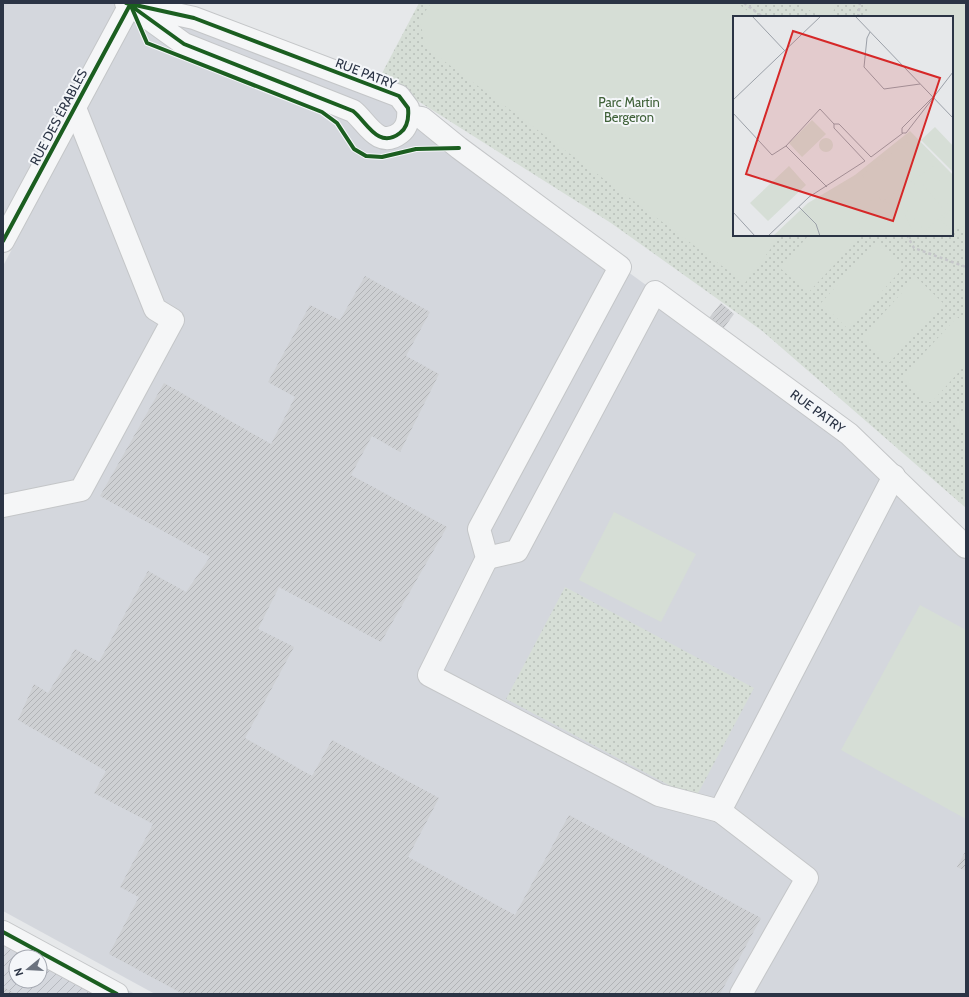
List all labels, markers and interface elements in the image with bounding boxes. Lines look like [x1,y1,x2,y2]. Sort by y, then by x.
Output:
inset map [733,16,953,236]
street label: RUE PATRY [333,54,399,92]
street label: RUE DES ÉRABLES [25,65,90,168]
park label: Parc Martin Bergeron [598,94,660,125]
street label: RUE PATRY [788,386,849,437]
north arrow [8,949,48,989]
text: N [11,966,26,978]

